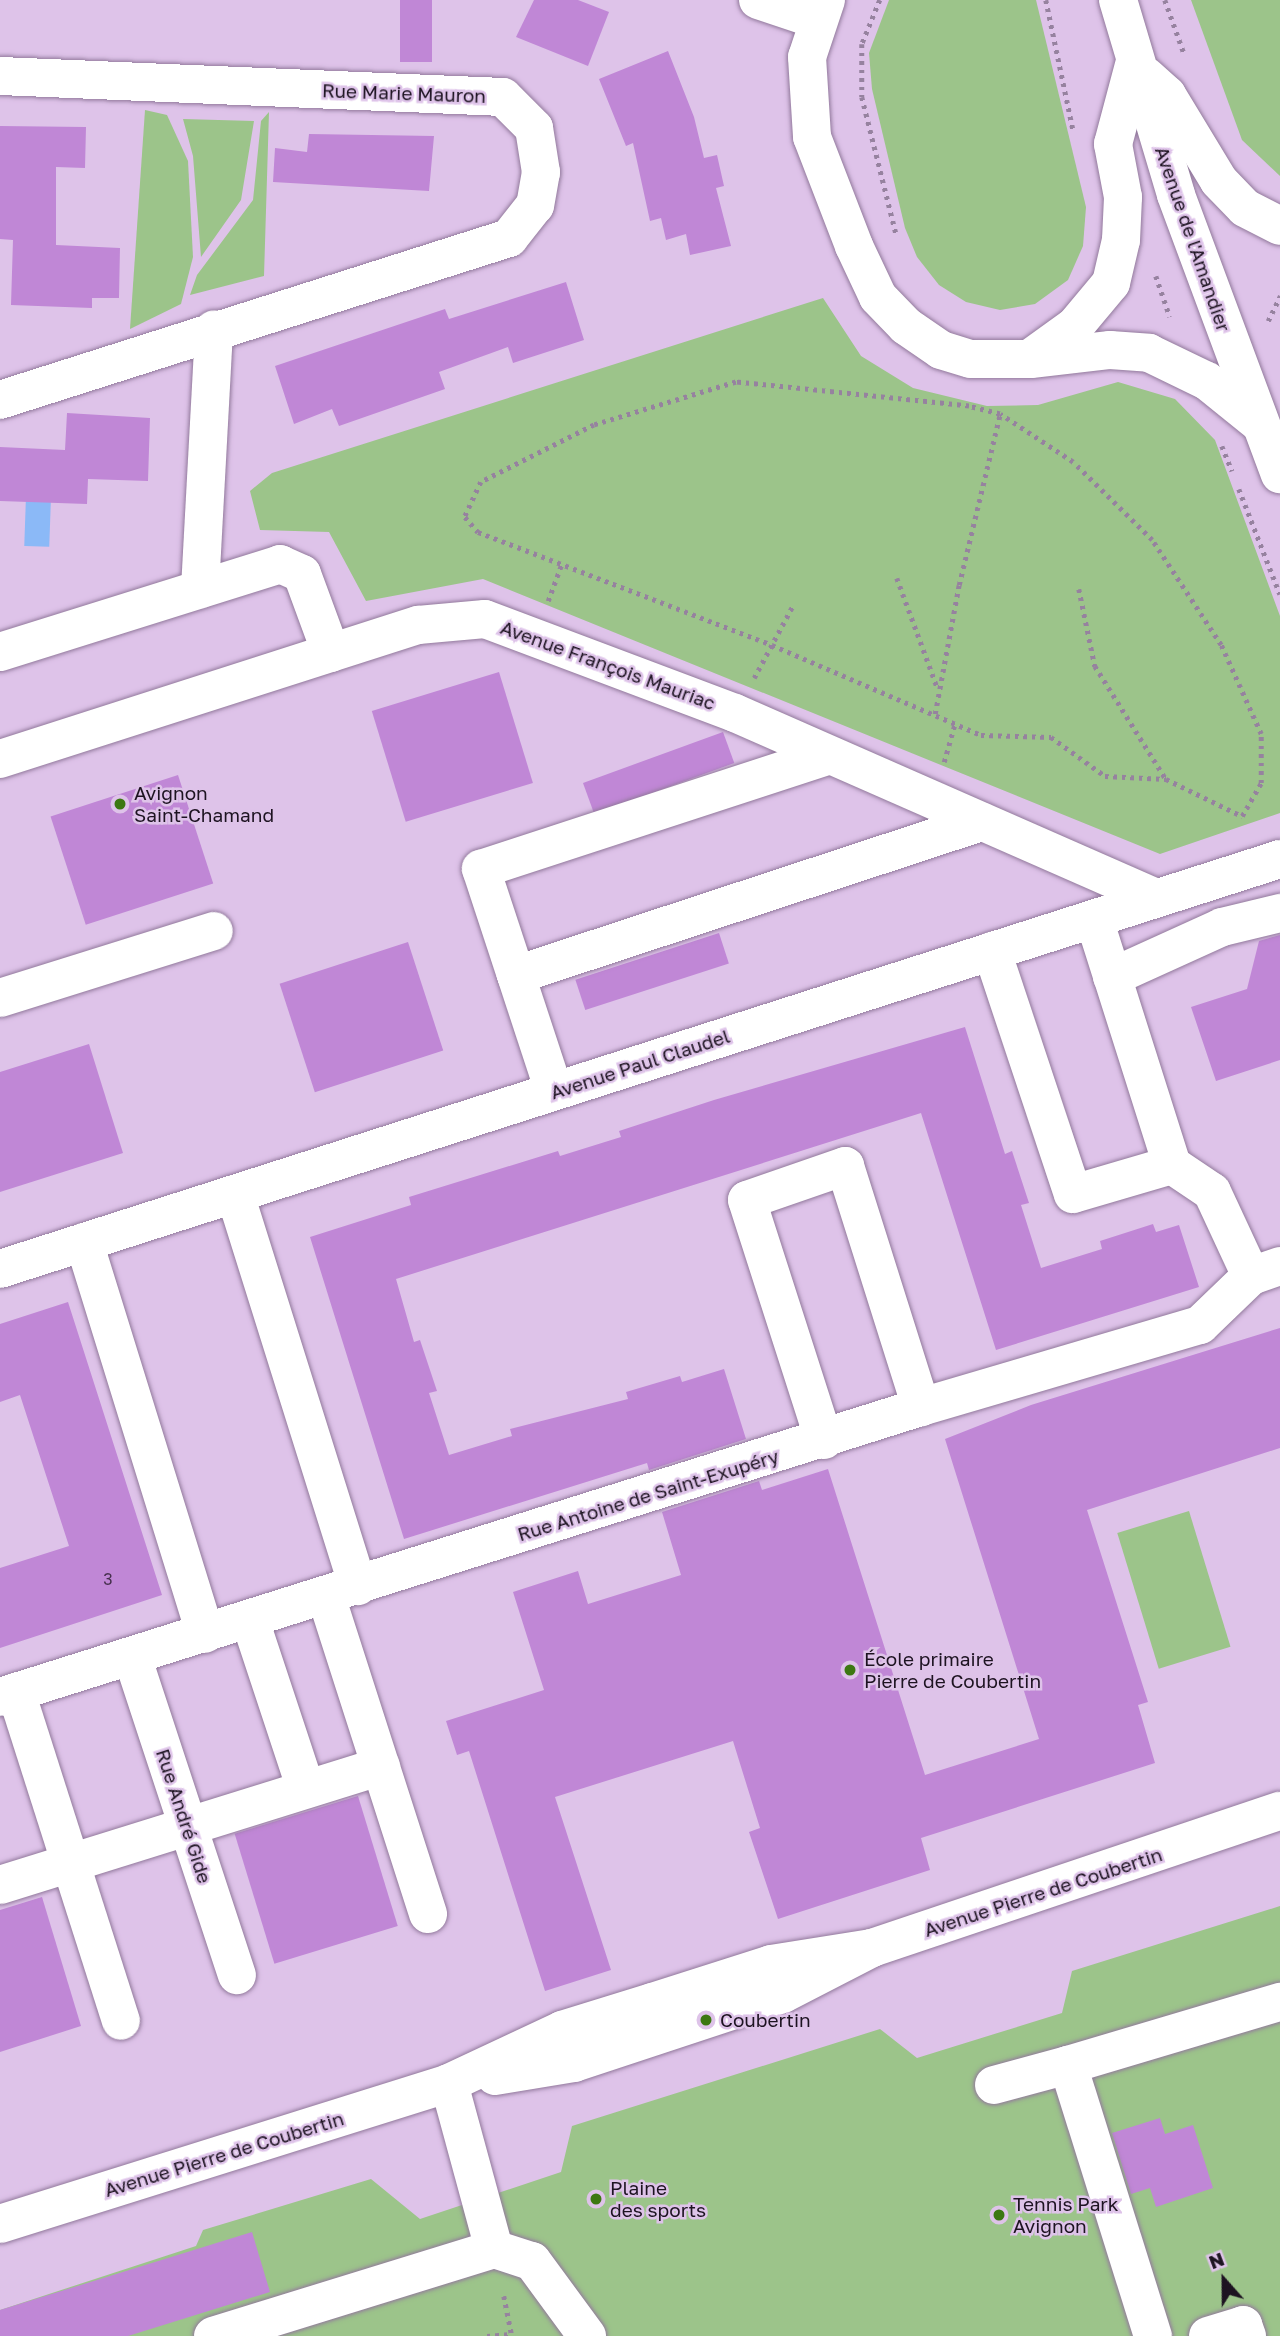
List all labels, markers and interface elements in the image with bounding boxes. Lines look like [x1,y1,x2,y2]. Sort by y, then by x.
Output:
street label: Rue Marie Mauron [322,79,486,107]
street label: Avenue de l'Amandier [1151,143,1235,335]
street label: Avenue François Mauriac [498,616,718,714]
place label: Avignon Saint-Chamand [134,782,274,826]
marker: Avignon Saint-Chamand [112,796,128,812]
street label: Avenue Paul Claudel [547,1024,733,1104]
street label: Rue Antoine de Saint-Exupéry [515,1444,781,1546]
house number: 3 [103,1569,113,1589]
place label: École primaire Pierre de Coubertin [864,1648,1041,1692]
marker: École primaire Pierre de Coubertin [842,1662,858,1678]
street label: Rue André Gide [152,1746,216,1886]
street label: Avenue Pierre de Coubertin [921,1843,1165,1941]
place label: Coubertin [720,2009,811,2031]
marker: Coubertin [698,2012,714,2028]
street label: Avenue Pierre de Coubertin [102,2107,346,2201]
place label: Plaine des sports [610,2177,706,2221]
marker: Plaine des sports [588,2191,604,2207]
place label: Tennis Park Avignon [1013,2193,1119,2237]
marker: Tennis Park Avignon [991,2207,1007,2223]
north arrow [1189,2245,1259,2315]
text: N [1205,2247,1227,2273]

